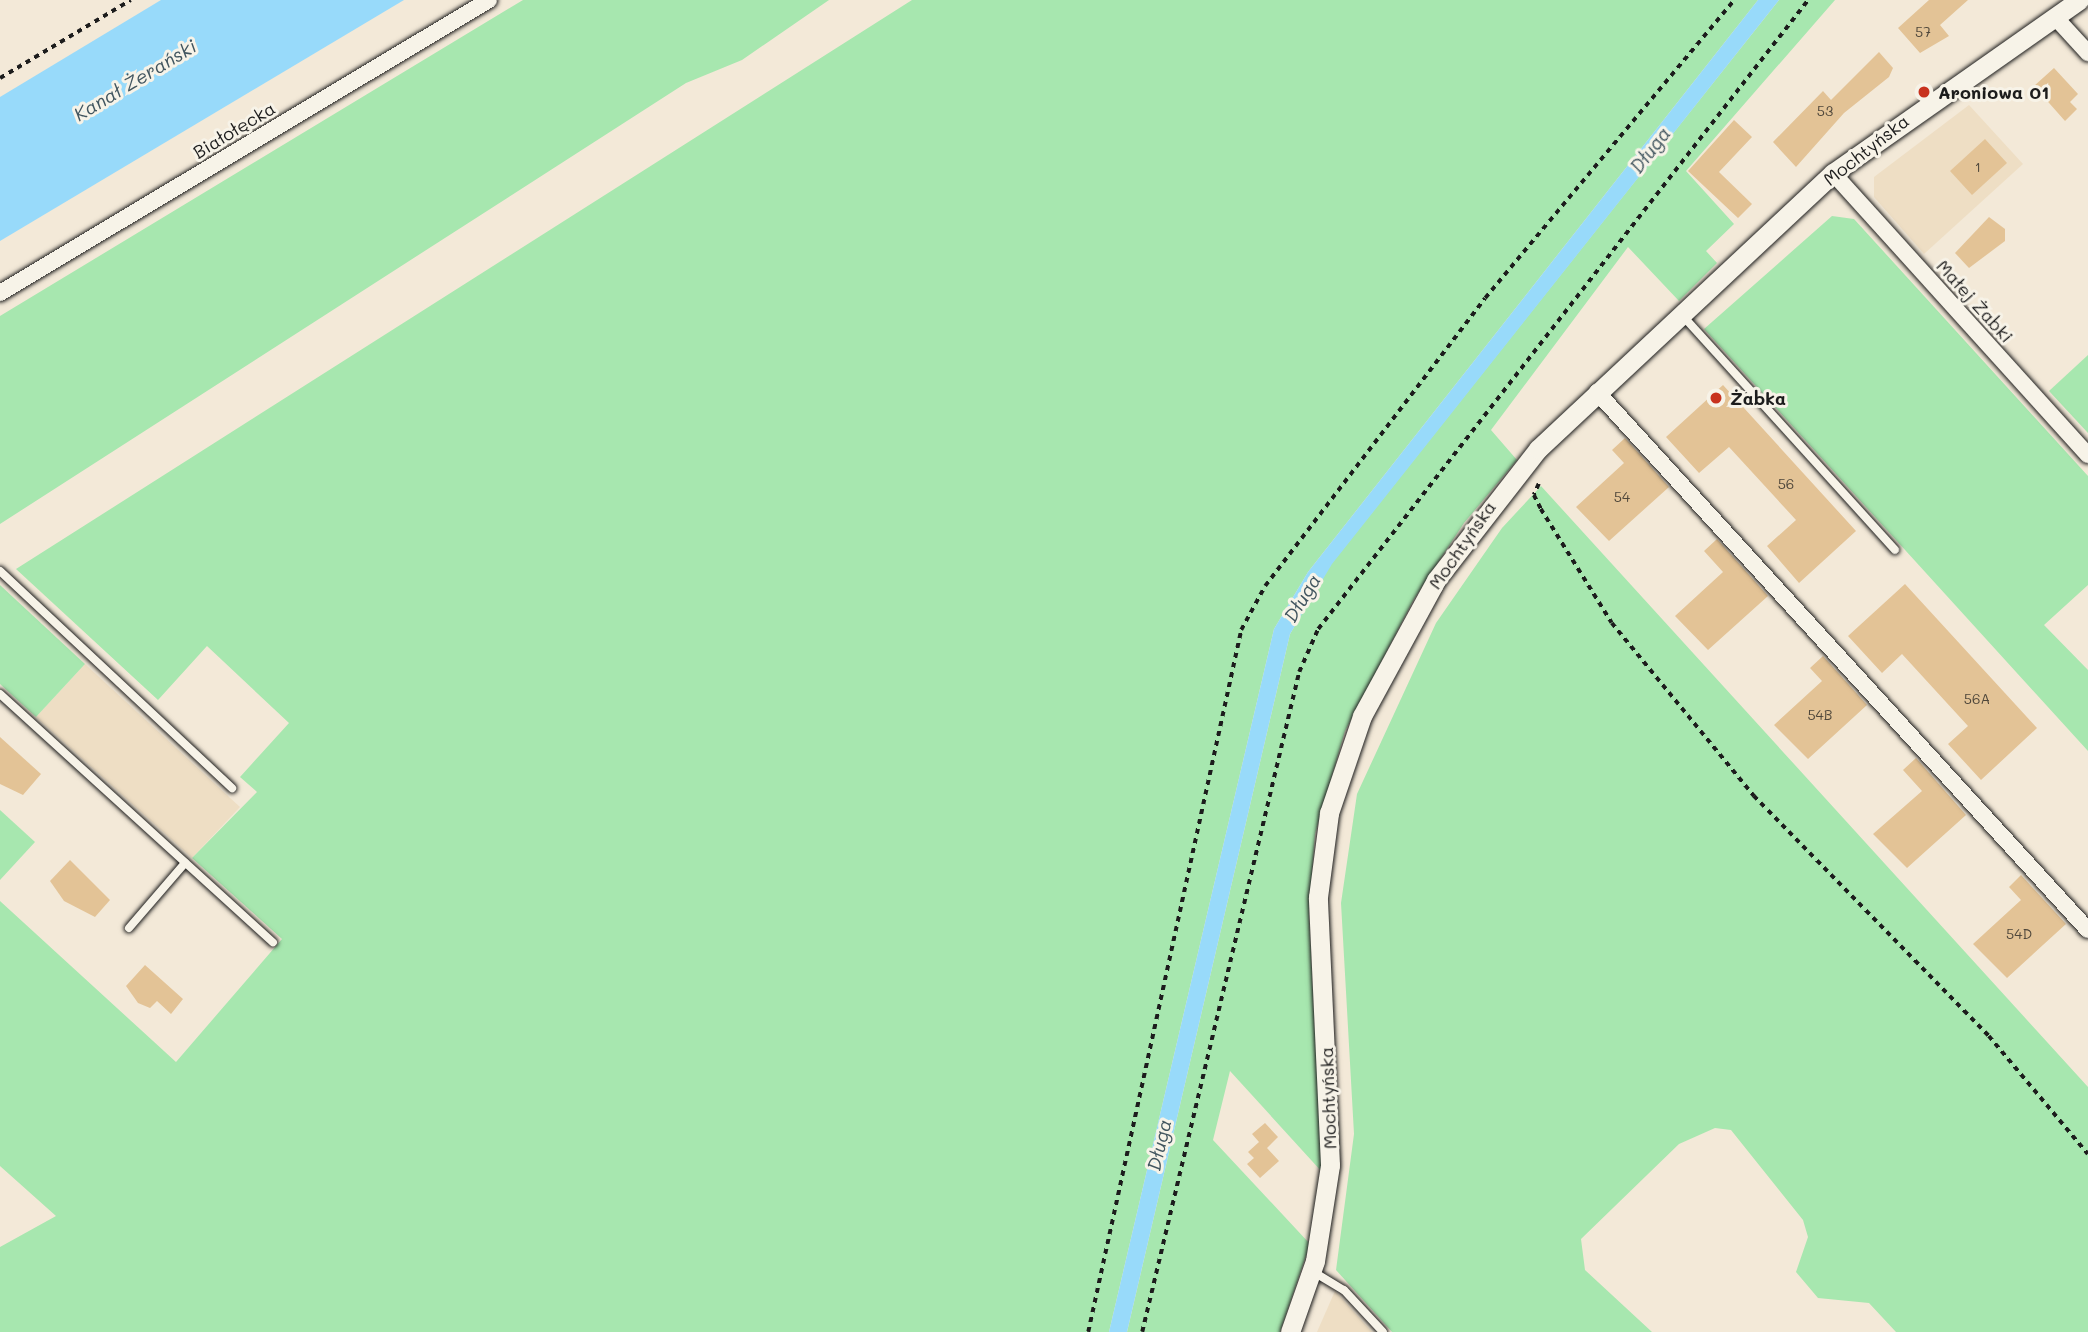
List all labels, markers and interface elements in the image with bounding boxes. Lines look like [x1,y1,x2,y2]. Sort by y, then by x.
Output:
house number: 57 [1915,24,1931,40]
water label: Kanał Żerański [69,34,201,126]
place label: Aroniowa 01 [1938,81,2049,103]
marker: Aroniowa 01 [1916,84,1932,100]
street label: Białołęcka [189,97,279,163]
house number: 53 [1817,103,1833,119]
street label: Mochtyńska [1819,110,1913,190]
water label: Długa [1625,122,1675,178]
house number: 1 [1975,159,1981,175]
street label: Małej Żabki [1932,255,2018,347]
place label: Żabka [1730,387,1786,409]
marker: Żabka [1708,390,1724,406]
house number: 56 [1778,476,1794,492]
house number: 54 [1614,489,1630,505]
street label: Mochtyńska [1424,497,1500,593]
water label: Długa [1279,570,1325,626]
house number: 56A [1964,691,1990,707]
house number: 54B [1807,707,1833,723]
house number: 54D [2006,926,2032,942]
street label: Mochtyńska [1315,1046,1341,1150]
water label: Długa [1142,1117,1176,1173]

